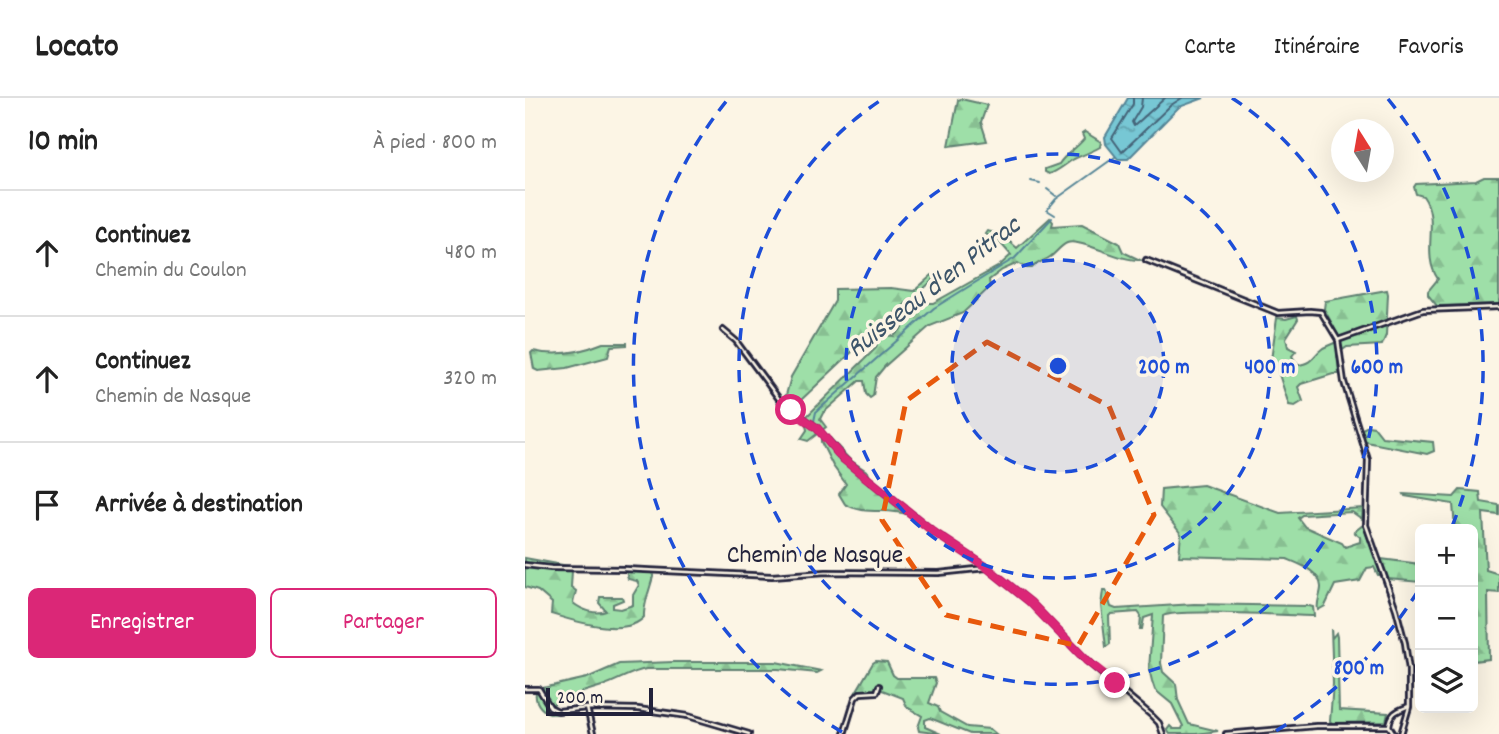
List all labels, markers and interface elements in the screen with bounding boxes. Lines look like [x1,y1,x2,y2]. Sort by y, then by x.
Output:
text: Locato [35,25,119,72]
text: Carte [1184,31,1236,65]
text: Itinéraire [1274,31,1360,65]
text: Favoris [1398,31,1464,65]
north arrow [1331,119,1394,182]
text: 10 min [28,122,98,165]
text: À pied · 800 m [373,127,497,160]
water label: Ruisseau d'en Pitrac [839,207,1032,370]
text: Continuez [95,218,190,255]
icon: ahead [28,234,66,272]
text: 480 m [445,237,497,270]
text: Chemin du Coulon [95,255,247,288]
text: Continuez [95,344,190,381]
centre of rings [1046,354,1070,378]
text: 200 m [1138,354,1190,384]
text: 400 m [1245,354,1295,384]
text: 600 m [1351,354,1403,384]
icon: ahead [28,360,66,398]
text: 320 m [443,363,497,396]
text: Chemin de Nasque [95,381,251,414]
route start [775,394,806,425]
icon: arrive [28,486,66,524]
text: Arrivée à destination [95,487,303,524]
map controls [1415,524,1478,713]
button: + [1415,524,1478,587]
street label: Chemin de Nasque [727,538,903,575]
button: − [1415,587,1478,650]
button: Enregistrer [28,588,256,658]
button: Partager [270,588,497,658]
button: layers [1415,650,1478,713]
text: 800 m [1334,655,1384,685]
route end [1099,667,1130,698]
scale bar [546,685,653,717]
text: 200 m [557,686,603,713]

